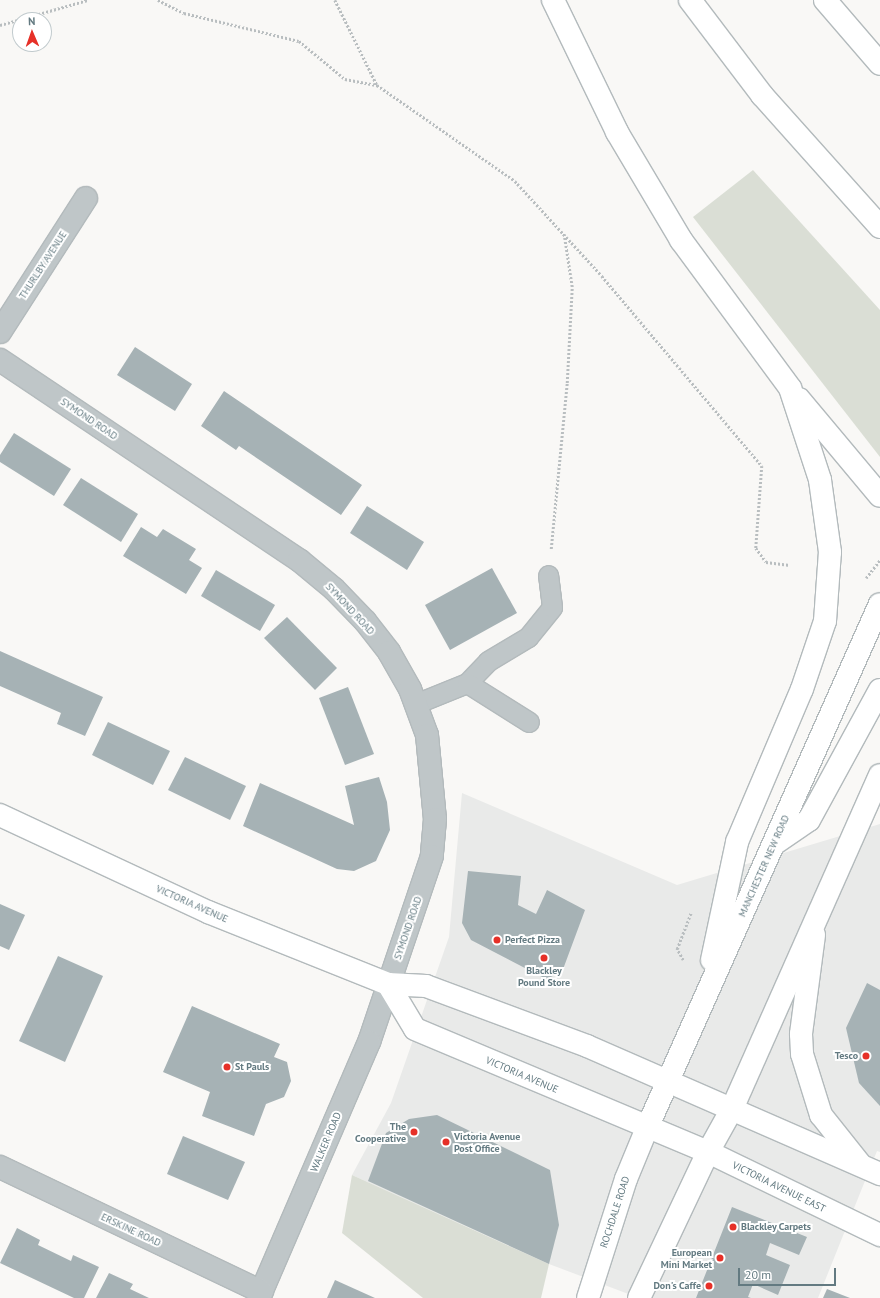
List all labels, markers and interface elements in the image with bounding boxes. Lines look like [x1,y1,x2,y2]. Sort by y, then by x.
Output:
north arrow [12,12,52,52]
text: N [28,14,35,28]
street label: THURLBY AVENUE [16,229,70,301]
street label: SYMOND ROAD [58,396,120,442]
street label: SYMOND ROAD [323,581,377,637]
street label: MANCHESTER NEW ROAD [736,813,792,919]
street label: VICTORIA AVENUE [154,883,230,925]
street label: SYMOND ROAD [392,895,424,961]
place label: Perfect Pizza [505,934,560,946]
marker: Perfect Pizza [492,935,502,945]
marker: Blackley Pound Store [539,953,549,963]
place label: Blackley Pound Store [518,964,570,988]
place label: Tesco [835,1050,858,1062]
marker: Tesco [861,1051,871,1061]
street label: VICTORIA AVENUE [484,1054,560,1096]
place label: St Pauls [235,1061,269,1073]
marker: St Pauls [222,1062,232,1072]
street label: WALKER ROAD [308,1110,344,1174]
place label: The Cooperative [355,1120,406,1144]
marker: The Cooperative [409,1127,419,1137]
place label: Victoria Avenue Post Office [454,1130,521,1154]
marker: Victoria Avenue Post Office [441,1137,451,1147]
street label: VICTORIA AVENUE EAST [730,1159,828,1215]
street label: ROCHDALE ROAD [598,1175,632,1249]
street label: ERSKINE ROAD [99,1211,163,1249]
place label: Blackley Carpets [741,1221,811,1233]
marker: Blackley Carpets [728,1222,738,1232]
place label: European Mini Market [661,1246,712,1270]
marker: European Mini Market [715,1253,725,1263]
scale bar [740,1260,838,1286]
text: 20 m [745,1267,771,1282]
place label: Don's Caffe [653,1280,701,1292]
marker: Don's Caffe [704,1281,714,1291]

